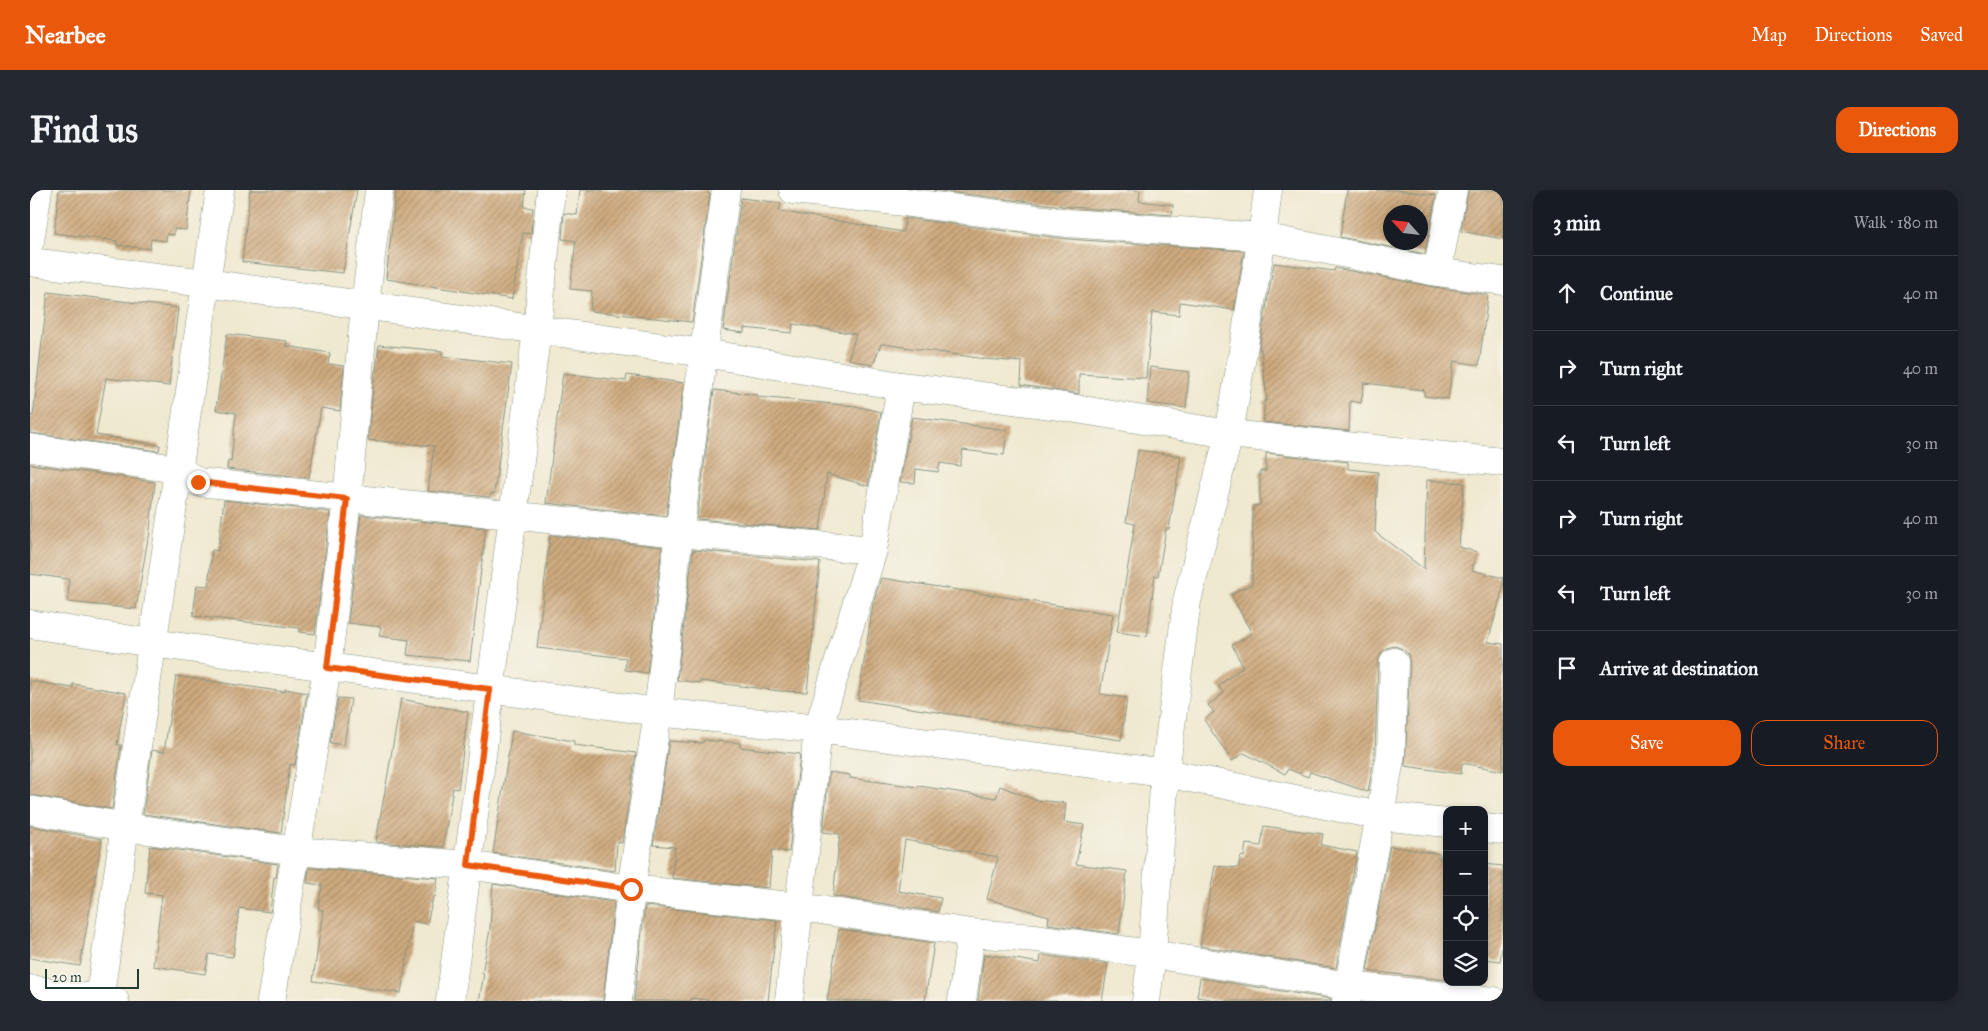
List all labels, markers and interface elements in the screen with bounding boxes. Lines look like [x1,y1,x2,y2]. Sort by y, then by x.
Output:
text: Nearbee [25,20,106,50]
text: Map [1751,24,1787,46]
text: Directions [1815,24,1892,46]
text: Saved [1920,24,1963,46]
button: Directions [1836,107,1958,153]
text: Find us [30,109,138,152]
north arrow [1383,205,1428,250]
text: 3 min [1553,210,1601,236]
text: Walk · 180 m [1854,213,1938,232]
icon: ahead [1553,279,1581,307]
text: Continue [1600,282,1673,305]
text: 40 m [1903,284,1938,303]
icon: right [1553,354,1581,382]
text: Turn right [1600,357,1683,380]
text: 40 m [1903,359,1938,378]
icon: left [1553,429,1581,457]
text: Turn left [1600,432,1670,455]
text: 30 m [1905,434,1938,453]
route end [187,471,210,494]
icon: right [1553,504,1581,532]
text: Turn right [1600,507,1683,530]
text: 40 m [1903,509,1938,528]
icon: left [1553,579,1581,607]
text: Turn left [1600,582,1670,605]
text: 30 m [1905,584,1938,603]
icon: arrive [1553,654,1581,682]
text: Arrive at destination [1600,657,1758,680]
button: Save [1553,720,1741,766]
button: Share [1751,720,1938,766]
map controls [1443,806,1488,986]
button: + [1443,806,1488,851]
button: − [1443,851,1488,896]
route start [620,878,643,901]
button: locate [1443,896,1488,941]
button: layers [1443,941,1488,986]
scale bar [45,966,139,989]
text: 20 m [52,969,82,986]

